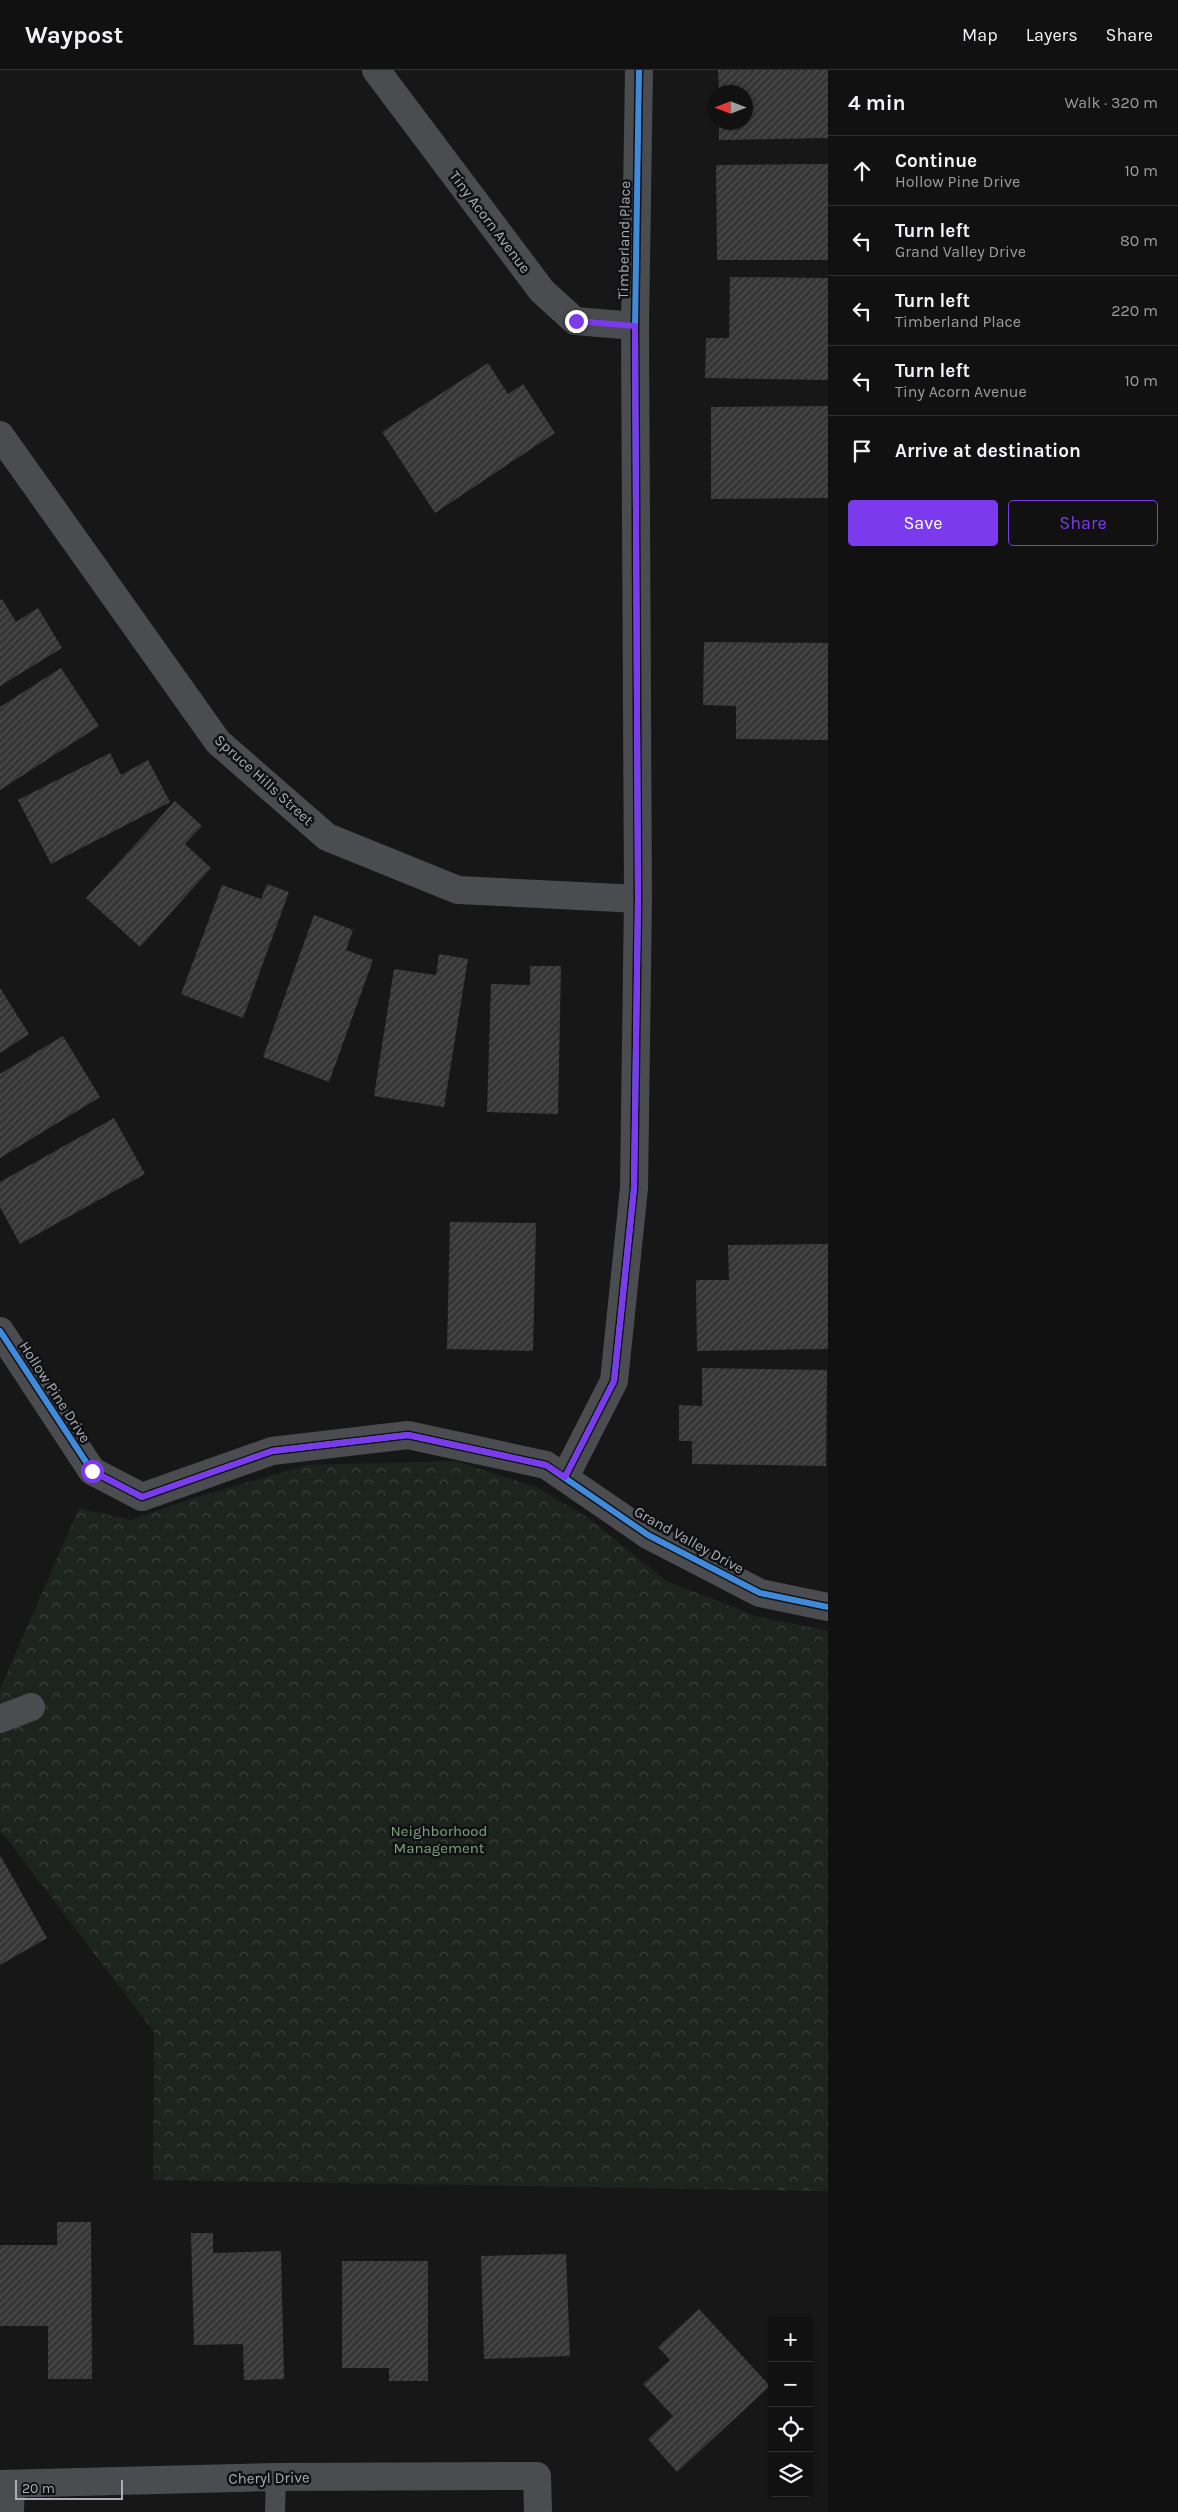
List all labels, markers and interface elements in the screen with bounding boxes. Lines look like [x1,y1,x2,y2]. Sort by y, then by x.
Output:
text: Waypost [25,21,123,49]
text: Map [962,24,998,46]
text: Layers [1026,24,1078,46]
text: Share [1106,24,1153,46]
north arrow [708,85,753,130]
text: 4 min [848,91,906,115]
text: Walk · 320 m [1064,93,1158,112]
text: Continue [895,150,977,172]
icon: ahead [848,157,876,185]
text: 10 m [1124,161,1158,180]
street label: Tiny Acorn Avenue [446,167,534,277]
text: Hollow Pine Drive [895,172,1020,191]
street label: Timberland Place [614,181,634,299]
text: Turn left [895,220,970,242]
icon: left [848,227,876,255]
text: 80 m [1120,231,1158,250]
text: Grand Valley Drive [895,242,1026,261]
text: Turn left [895,290,970,312]
icon: left [848,297,876,325]
text: 220 m [1111,301,1158,320]
route end [565,310,588,333]
text: Timberland Place [895,312,1021,331]
text: Turn left [895,360,970,382]
icon: left [848,367,876,395]
text: 10 m [1124,371,1158,390]
text: Tiny Acorn Avenue [895,382,1027,401]
icon: arrive [848,437,876,465]
text: Arrive at destination [895,440,1081,462]
button: Save [848,500,998,546]
button: Share [1008,500,1158,546]
street label: Spruce Hills Street [211,731,317,829]
street label: Hollow Pine Drive [15,1338,95,1446]
route start [81,1460,104,1483]
street label: Grand Valley Drive [631,1502,747,1578]
park label: Neighborhood Management [391,1822,487,1857]
map controls [768,2317,813,2497]
button: + [768,2317,813,2362]
button: − [768,2362,813,2407]
button: locate [768,2407,813,2452]
button: layers [768,2452,813,2497]
street label: Cheryl Drive [228,2468,310,2488]
scale bar [15,2477,122,2500]
text: 20 m [22,2480,55,2497]

